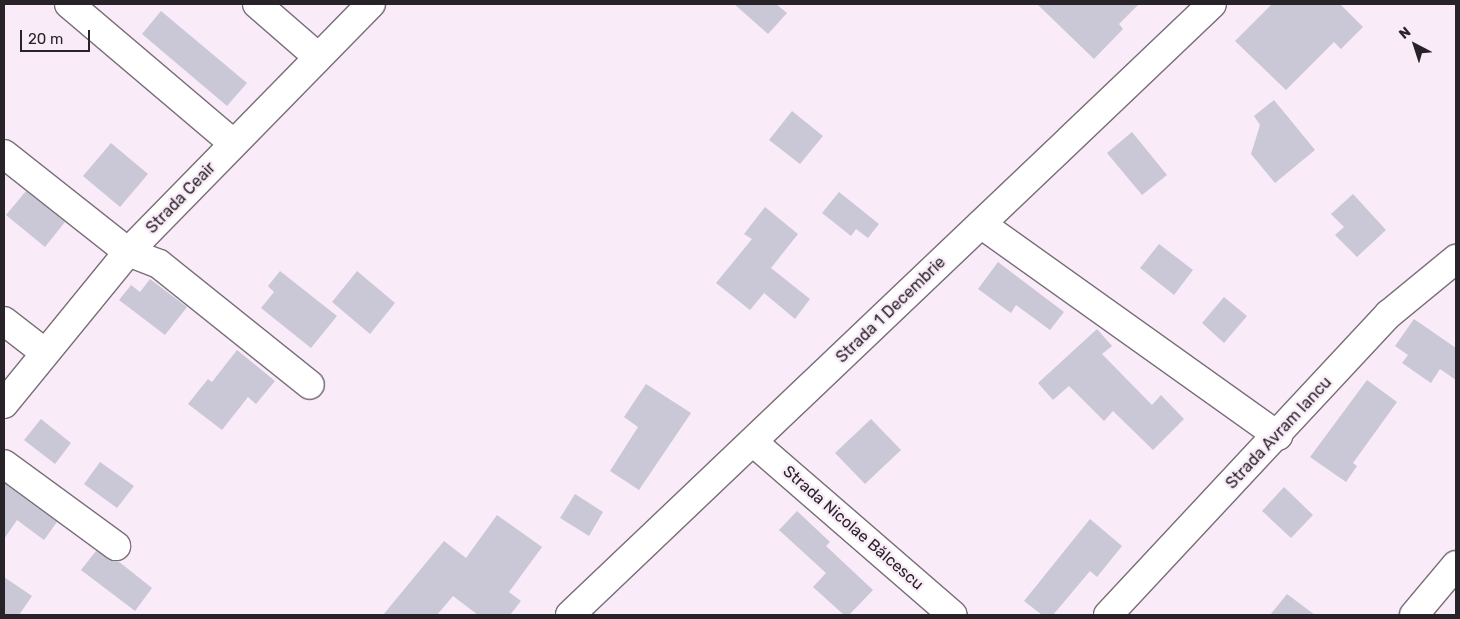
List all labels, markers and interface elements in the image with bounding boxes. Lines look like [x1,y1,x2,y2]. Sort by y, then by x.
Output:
scale bar [22,20,92,52]
north arrow [1390,20,1440,70]
text: N [1396,23,1414,43]
text: 20 m [28,30,63,48]
street label: Strada Ceair [142,158,220,238]
street label: Strada 1 Decembrie [832,253,950,367]
street label: Strada Avram Iancu [1222,373,1336,493]
street label: Strada Nicolae Bălcescu [779,462,927,594]

